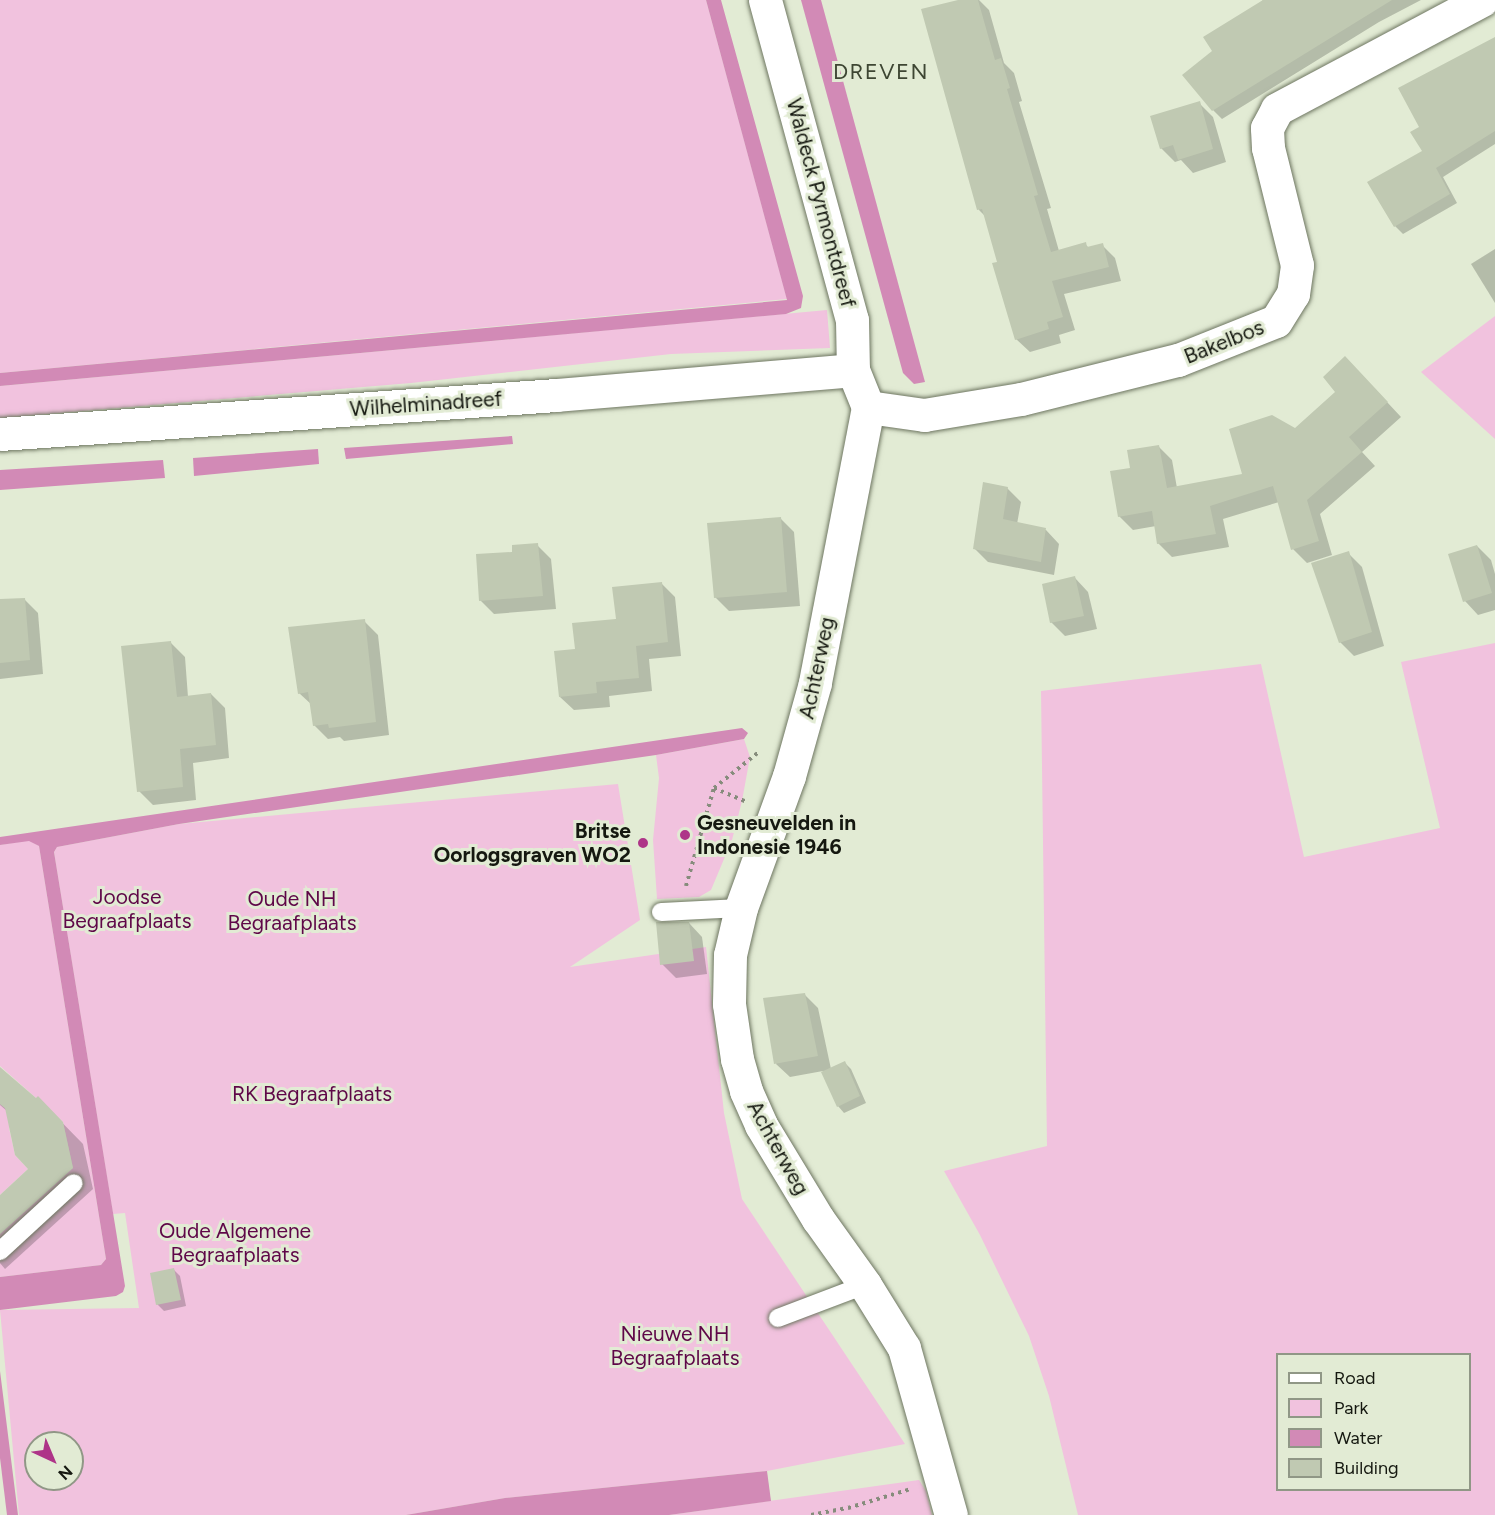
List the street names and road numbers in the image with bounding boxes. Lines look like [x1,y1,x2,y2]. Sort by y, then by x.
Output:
street label: Waldeck Pyrmontdreef [781,96,861,310]
street label: Bakelbos [1180,315,1268,369]
street label: Wilhelminadreef [349,386,503,422]
street label: Achterweg [794,615,840,721]
street label: Achterweg [742,1097,814,1199]

